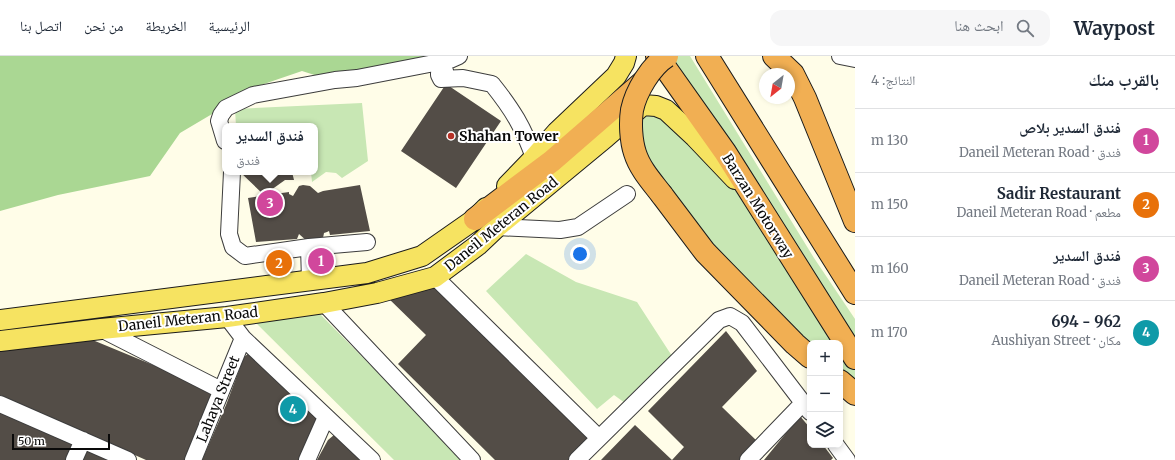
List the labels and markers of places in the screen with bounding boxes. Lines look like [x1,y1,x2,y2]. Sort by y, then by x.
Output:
place label: Shahan Tower [459,127,559,145]
marker: Shahan Tower [446,131,456,141]
pin: 3 [257,188,283,218]
pin: 1 [308,246,334,276]
pin: 2 [266,248,292,278]
pin: 4 [280,394,306,424]

